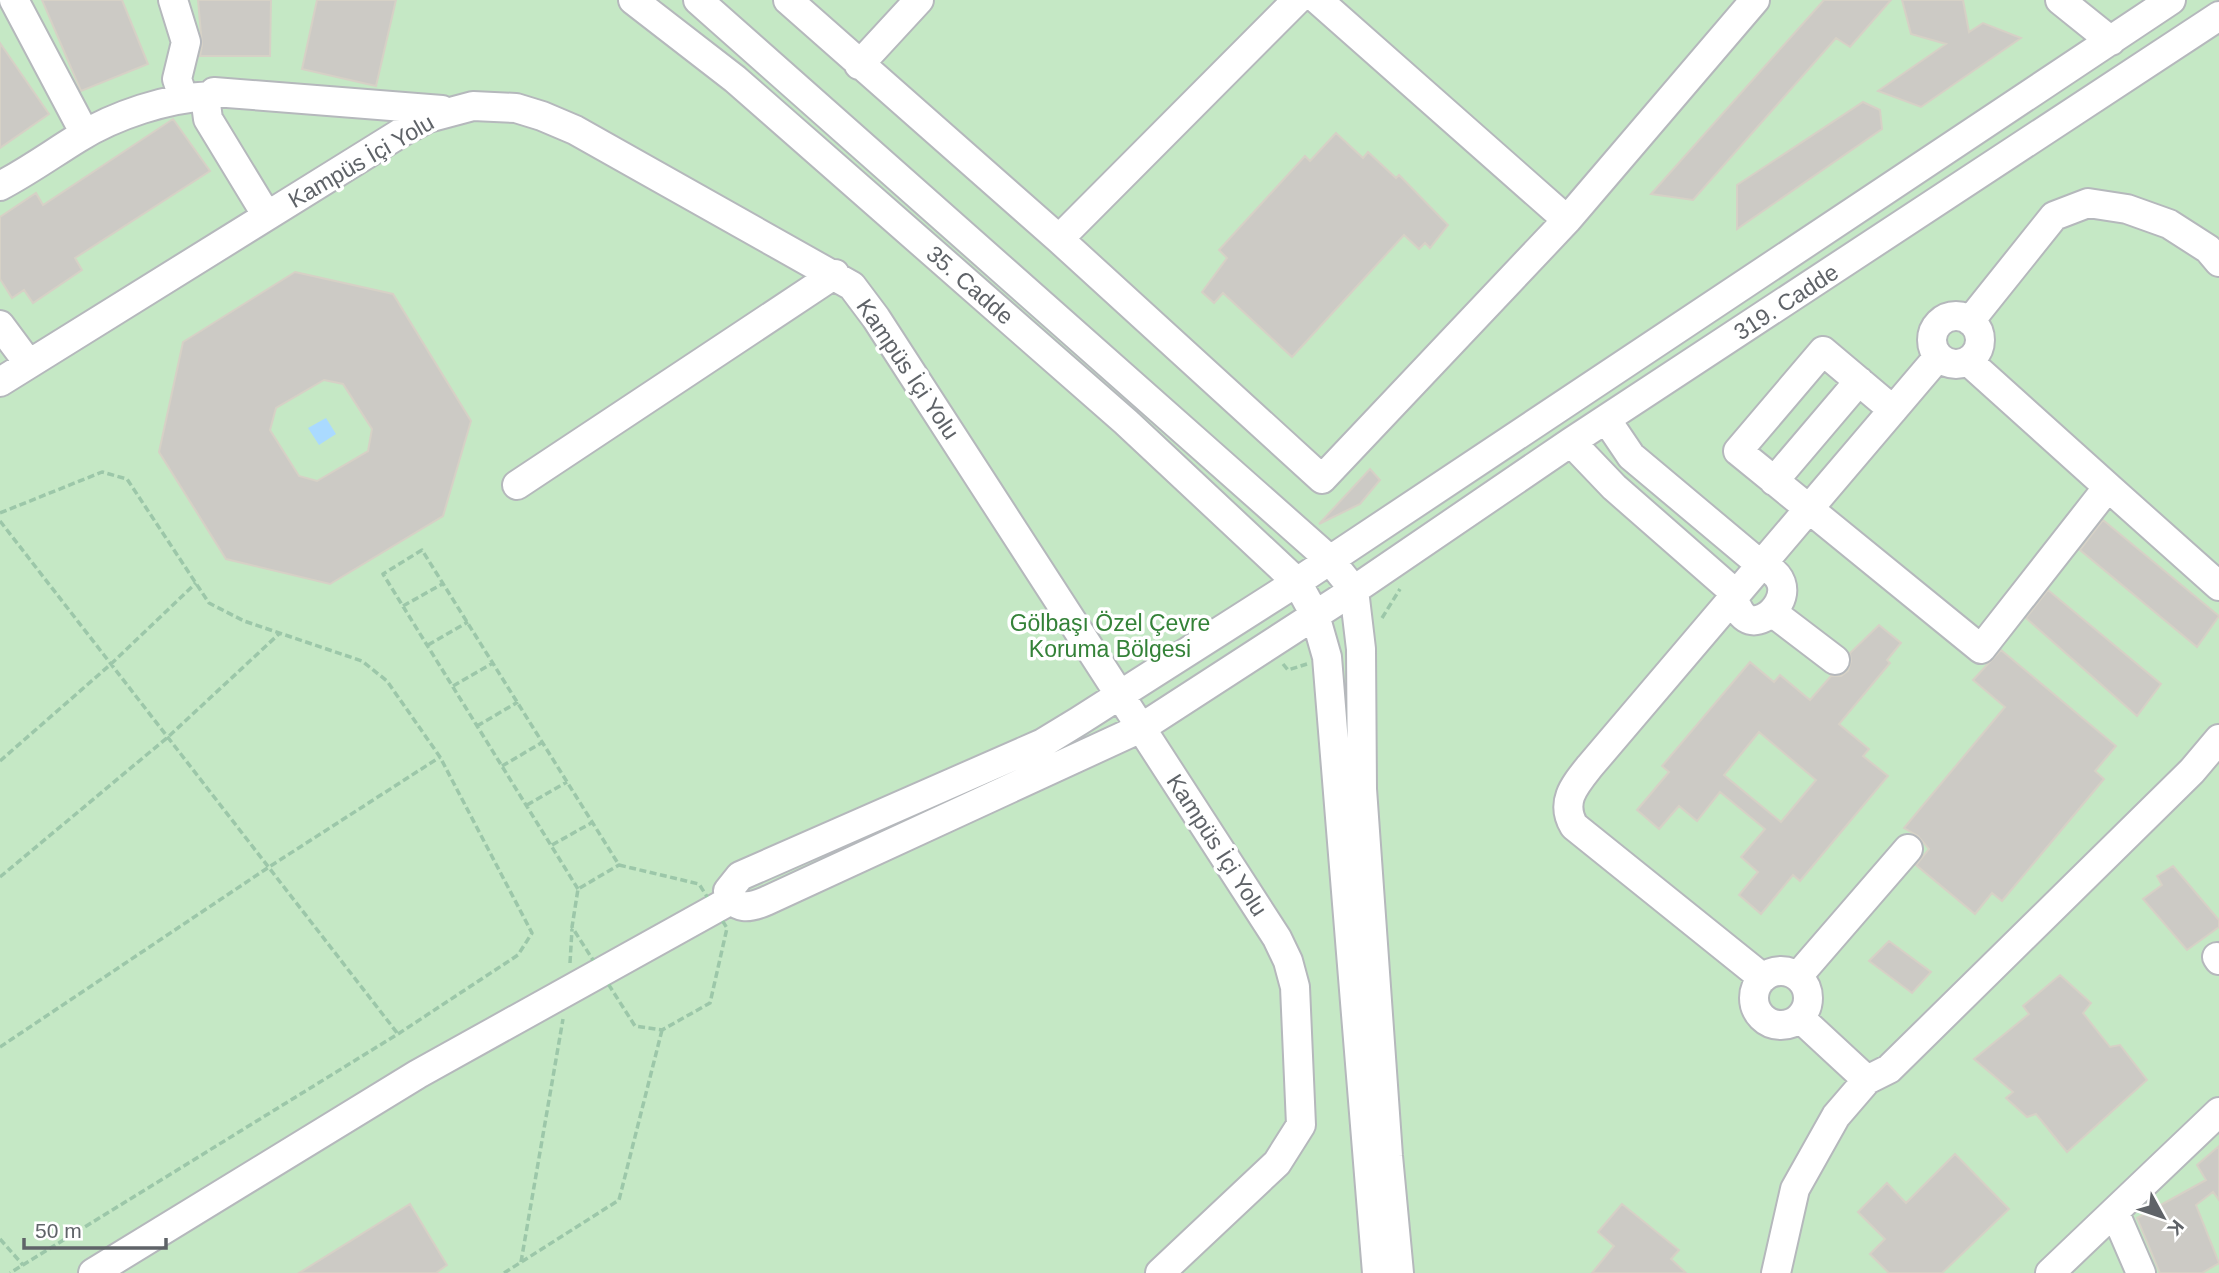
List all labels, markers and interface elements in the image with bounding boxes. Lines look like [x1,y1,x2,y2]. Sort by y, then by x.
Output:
street label: Kampüs İçi Yolu [284,109,438,213]
street label: 35. Cadde [921,240,1019,330]
street label: 319. Cadde [1729,259,1843,345]
street label: Kampüs İçi Yolu [851,294,965,444]
park label: Gölbaşı Özel Çevre Koruma Bölgesi [1010,610,1210,662]
street label: Kampüs İçi Yolu [1162,769,1272,921]
north arrow [2128,1182,2198,1252]
scale bar [24,1206,166,1250]
text: K [2163,1216,2188,1240]
text: 50 m [35,1219,82,1242]

